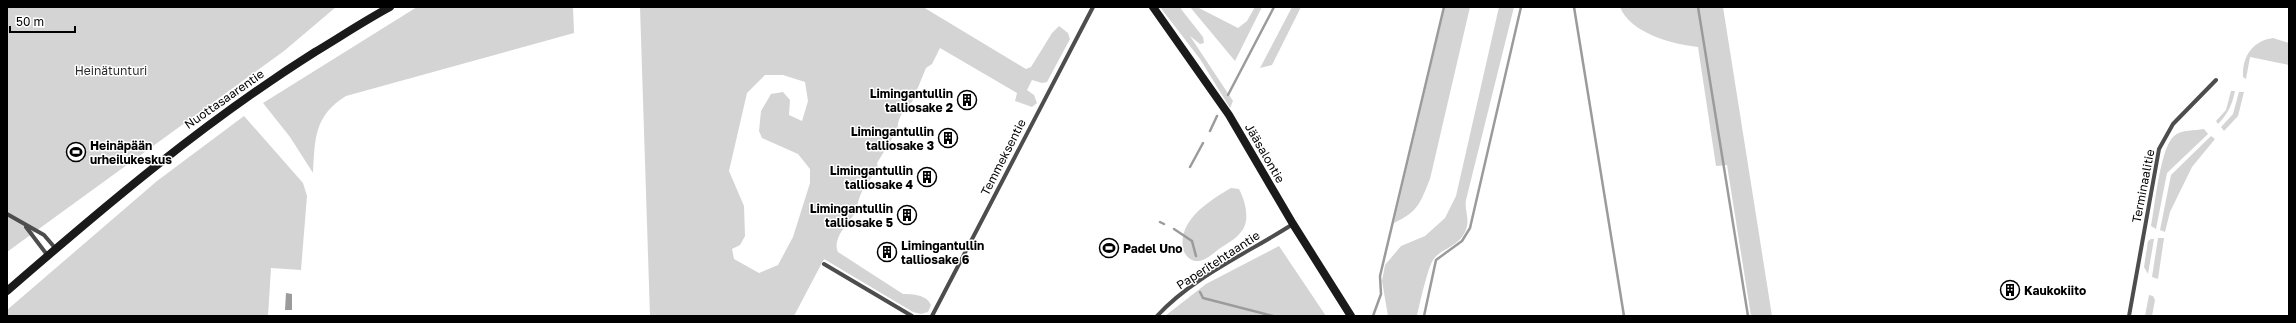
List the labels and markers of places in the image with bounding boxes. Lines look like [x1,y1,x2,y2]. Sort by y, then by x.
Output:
place label: Limingantullin talliosake 2 [870,86,953,115]
building icon: Limingantullin talliosake 2 [956,89,978,111]
place label: Limingantullin talliosake 3 [851,124,934,153]
building icon: Limingantullin talliosake 3 [937,127,959,149]
place label: Heinäpään urheilukeskus [90,138,172,167]
sports icon: Heinäpään urheilukeskus [65,141,87,163]
place label: Limingantullin talliosake 4 [830,163,913,192]
building icon: Limingantullin talliosake 4 [916,166,938,188]
place label: Limingantullin talliosake 5 [810,201,893,230]
building icon: Limingantullin talliosake 5 [896,204,918,226]
sports icon: Padel Uno [1098,237,1120,259]
place label: Limingantullin talliosake 6 [901,238,984,267]
building icon: Limingantullin talliosake 6 [876,241,898,263]
place label: Padel Uno [1123,241,1183,256]
building icon: Kaukokiito [1999,279,2021,301]
place label: Kaukokiito [2024,283,2086,298]

